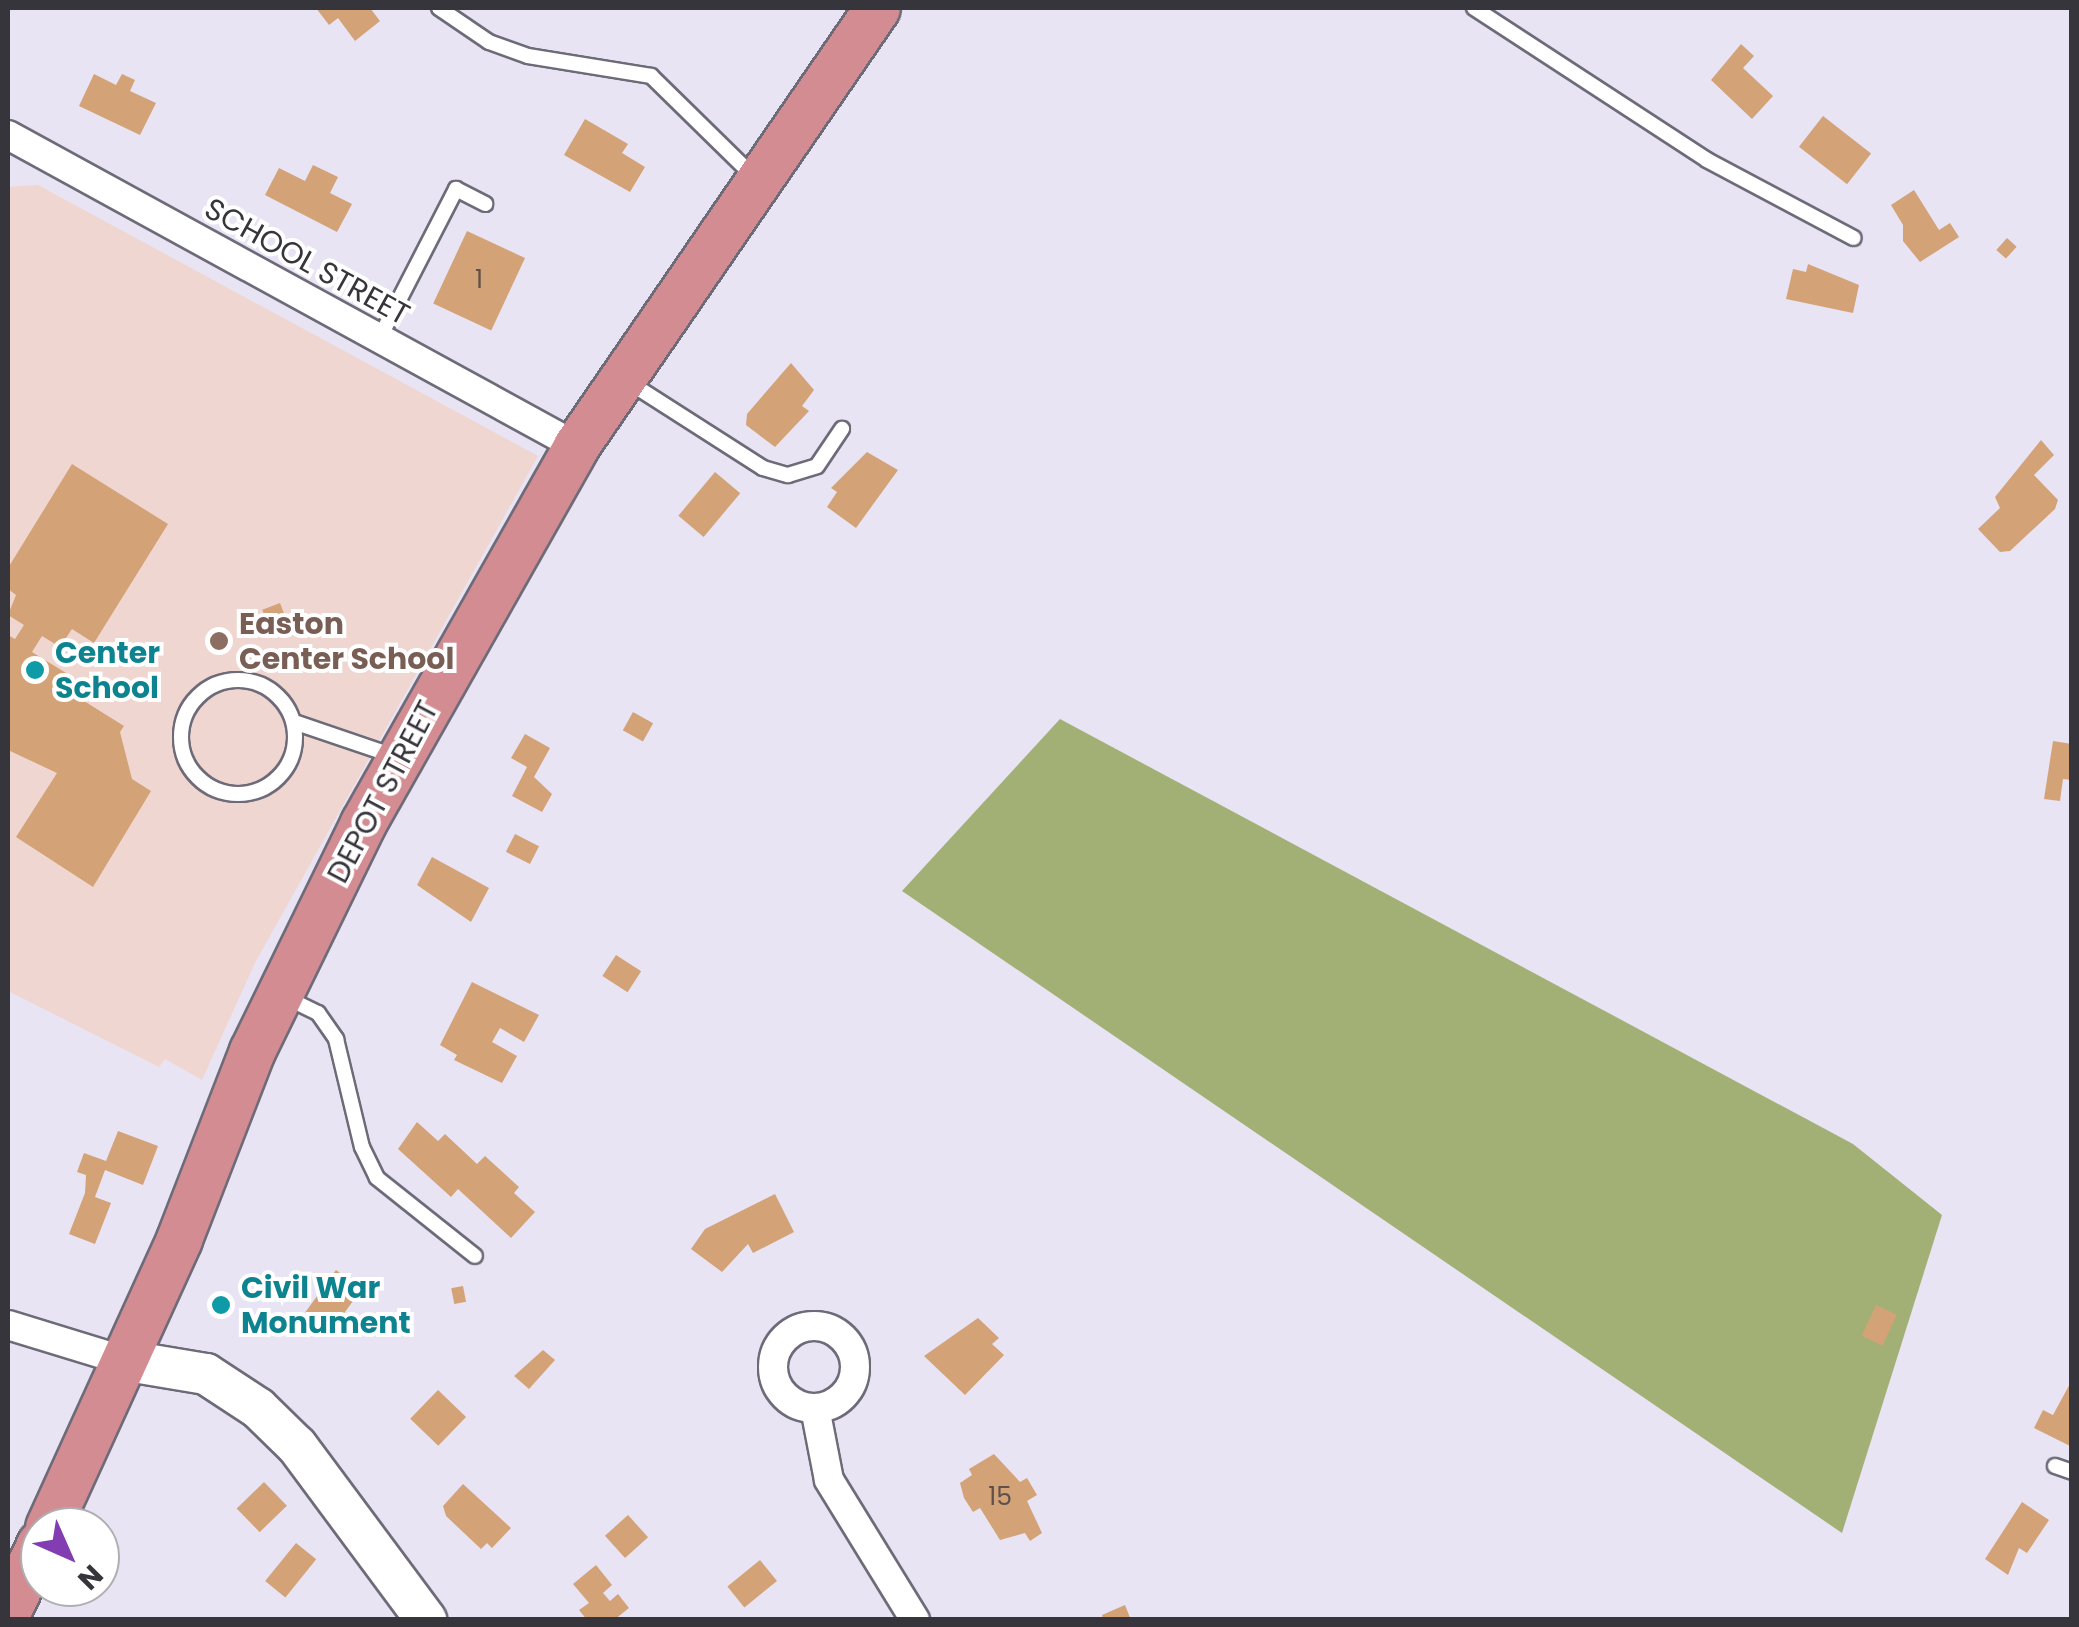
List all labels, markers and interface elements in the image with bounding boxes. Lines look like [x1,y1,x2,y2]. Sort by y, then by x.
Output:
street label: SCHOOL STREET [198,191,416,333]
house number: 1 [475,265,483,295]
place label: Easton Center School [239,606,454,676]
marker: Easton Center School [208,630,230,652]
place label: Center School [55,635,160,706]
marker: Center School [24,659,46,681]
street label: DEPOT STREET [320,695,446,889]
place label: Civil War Monument [241,1270,411,1340]
marker: Civil War Monument [210,1294,232,1316]
house number: 15 [988,1482,1012,1512]
north arrow [20,1507,120,1607]
text: N [69,1556,111,1598]

